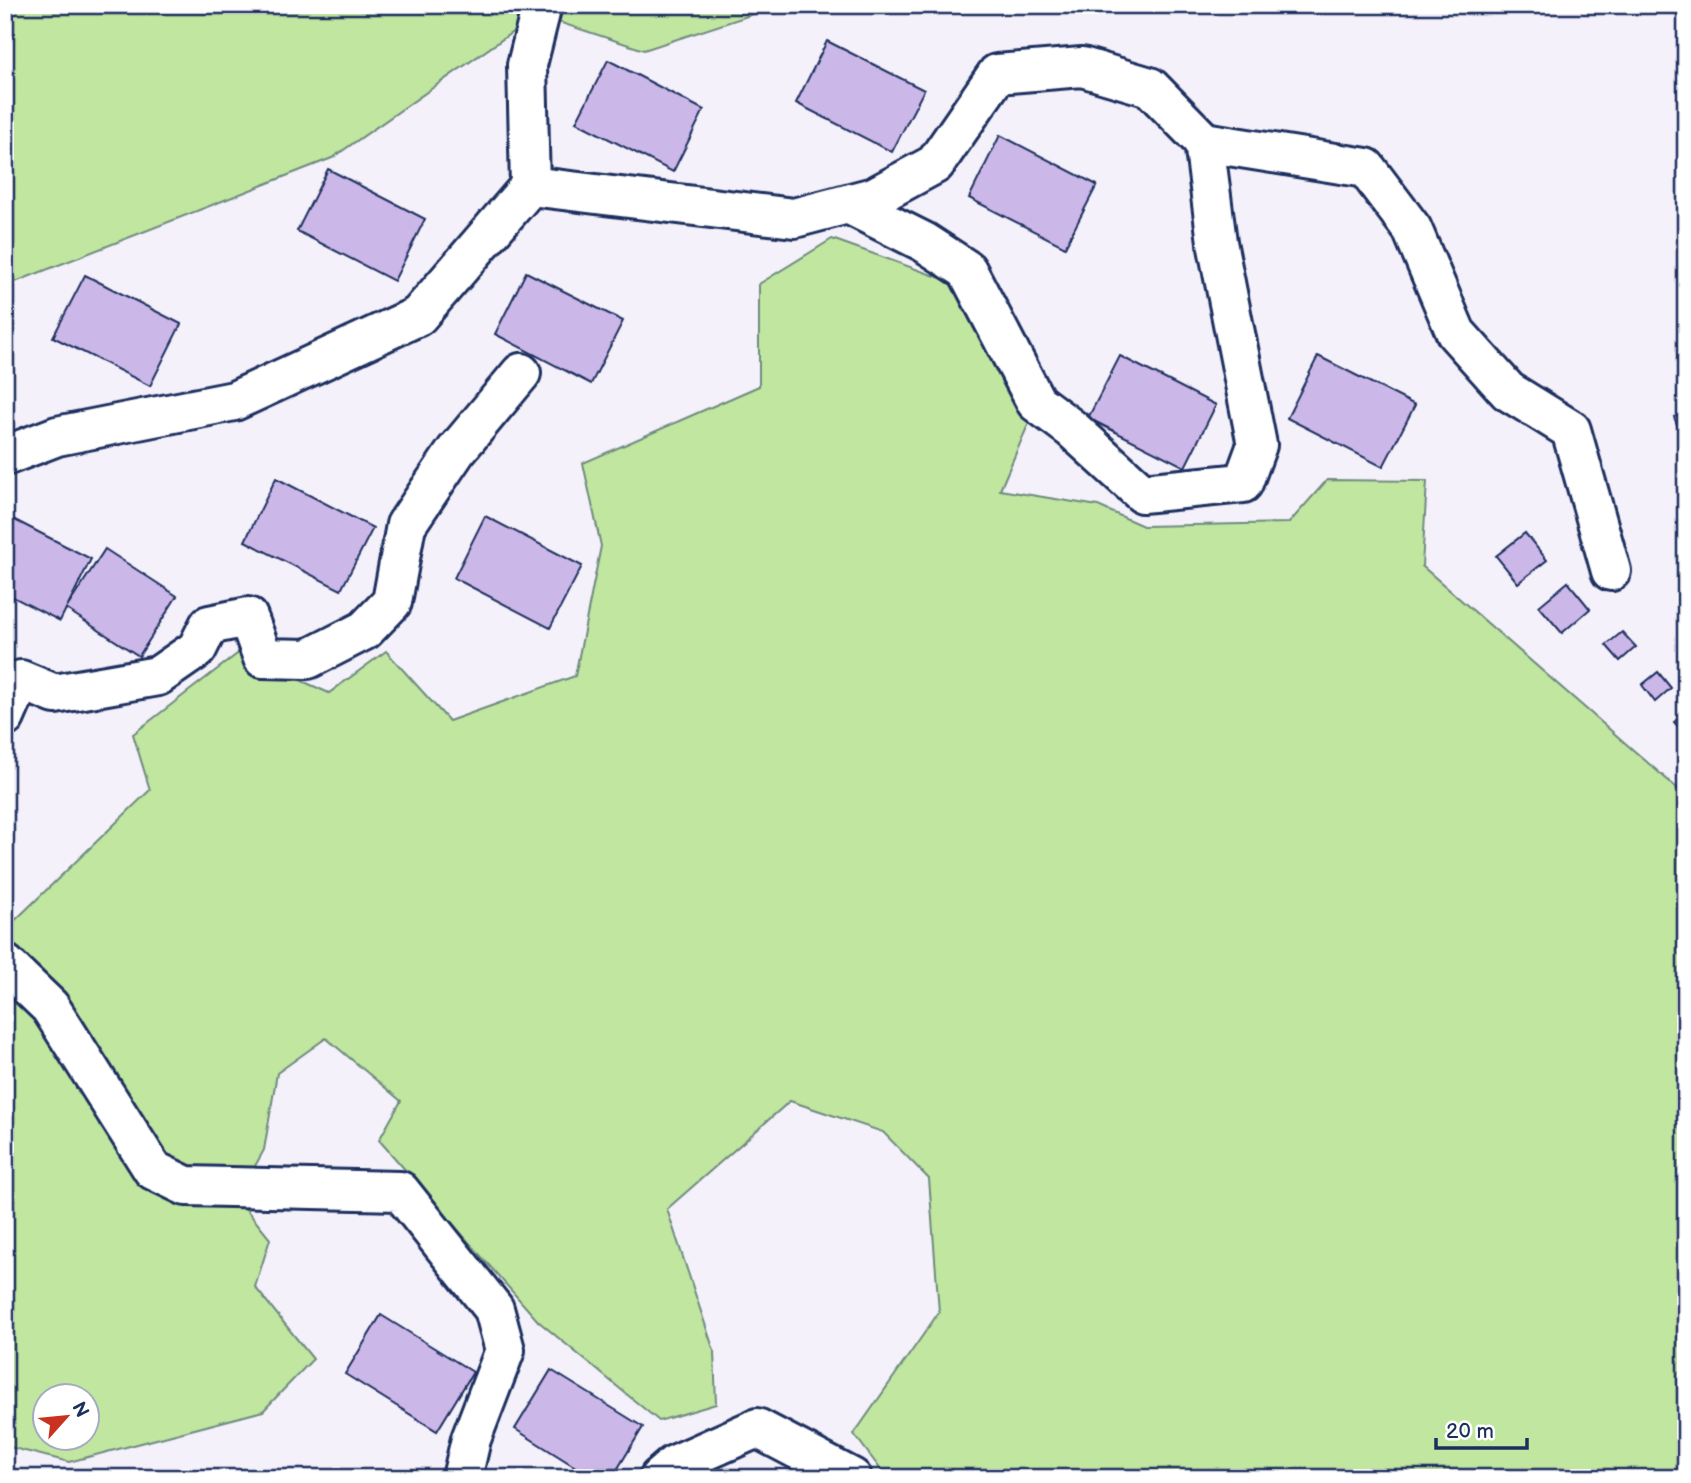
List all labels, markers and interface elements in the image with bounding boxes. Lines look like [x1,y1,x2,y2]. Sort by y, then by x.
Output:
north arrow [32,1382,102,1452]
text: N [66,1398,93,1422]
scale bar [1436,1406,1526,1450]
text: 20 m [1446,1419,1494,1444]

